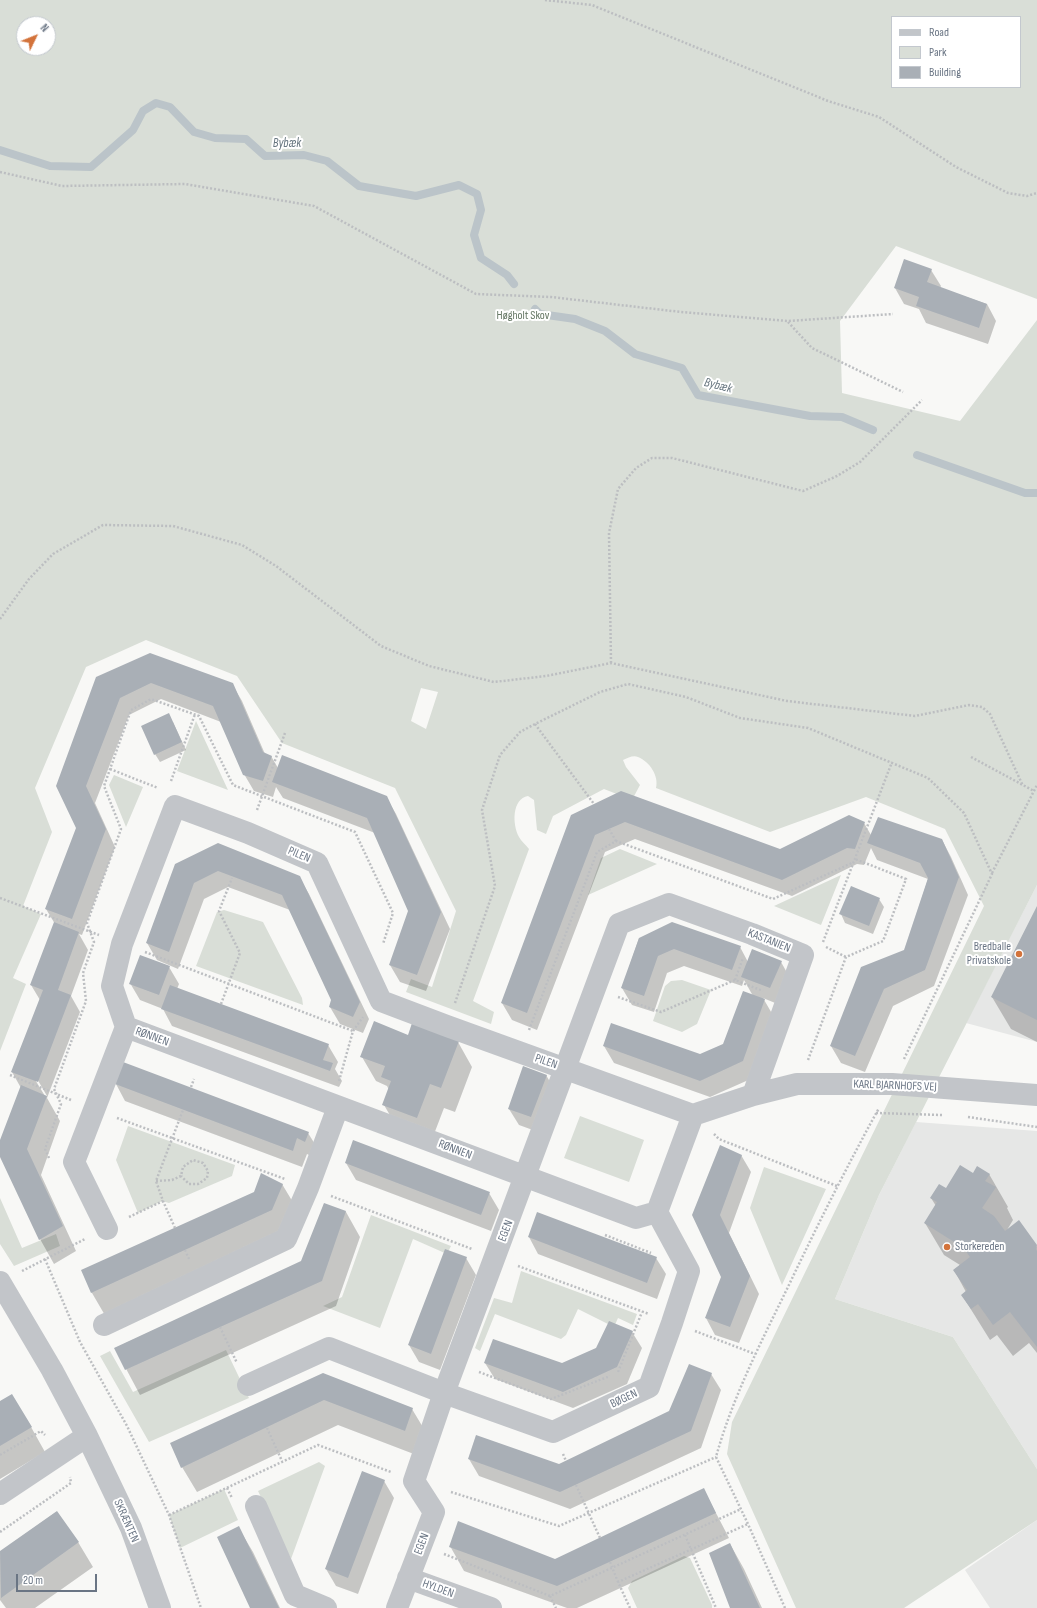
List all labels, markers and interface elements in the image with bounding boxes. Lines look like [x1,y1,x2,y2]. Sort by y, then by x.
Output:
north arrow [16,16,56,56]
legend [891,16,1021,88]
text: N [38,22,51,35]
text: Road [929,25,949,40]
text: Park [929,45,947,60]
text: Building [929,65,961,80]
water label: Bybæk [273,136,301,152]
park label: Høgholt Skov [497,309,549,323]
water label: Bybæk [702,375,734,397]
street label: PILEN [286,844,312,866]
street label: KASTANIEN [746,926,792,956]
place label: Bredballe Privatskole [967,940,1011,968]
marker: Bredballe Privatskole [1014,949,1024,959]
street label: RØNNEN [133,1024,171,1050]
street label: PILEN [533,1051,559,1073]
street label: KARL BJARNHOFS VEJ [853,1077,937,1095]
street label: RØNNEN [436,1137,474,1163]
street label: EGEN [495,1218,517,1244]
place label: Storkereden [955,1240,1004,1254]
marker: Storkereden [942,1242,952,1252]
street label: BØGEN [608,1386,640,1412]
street label: SKRÆNTEN [110,1497,142,1545]
street label: EGEN [411,1531,433,1557]
scale bar [18,1566,99,1592]
text: 20 m [23,1573,43,1588]
street label: HYLDEN [420,1577,456,1601]

